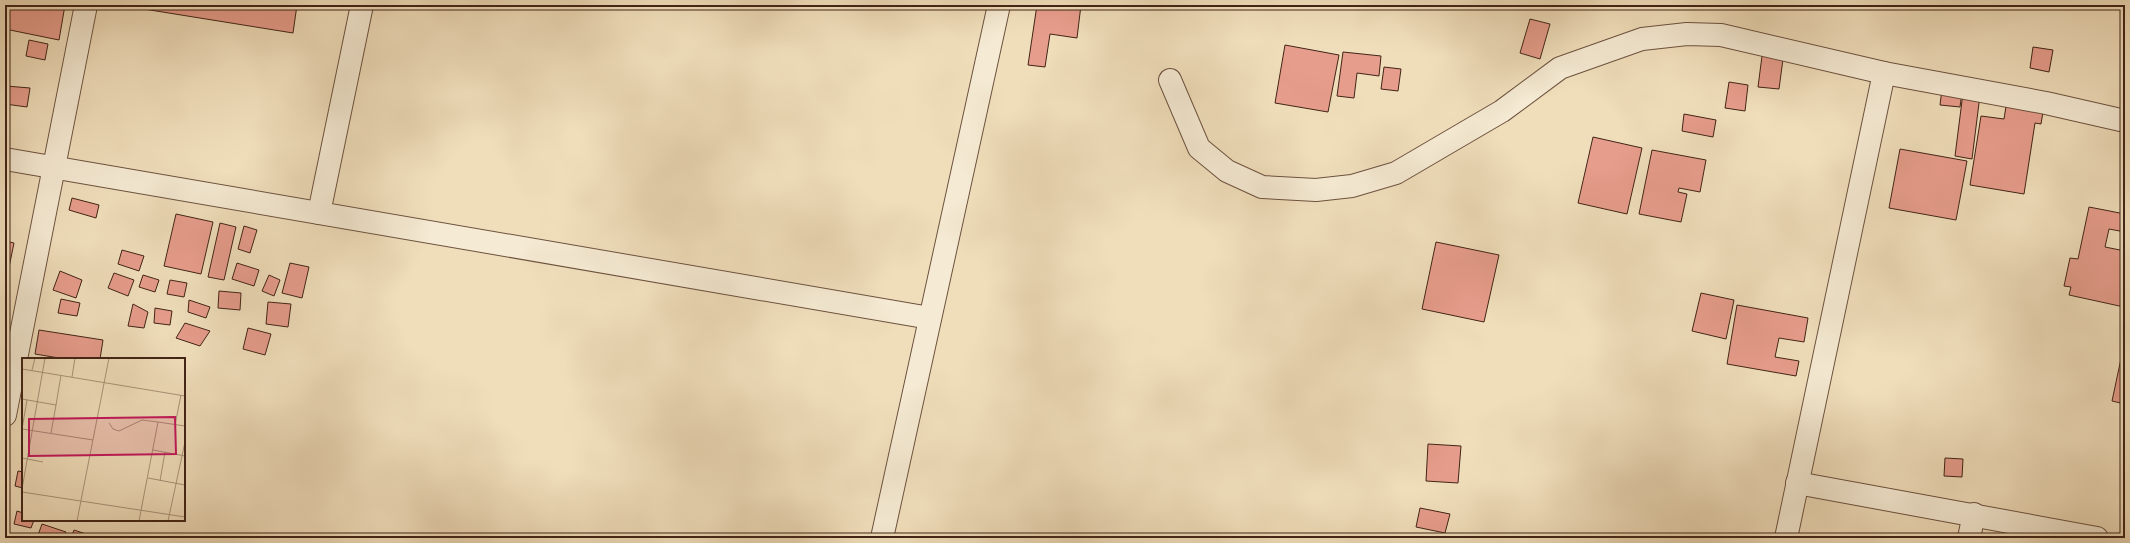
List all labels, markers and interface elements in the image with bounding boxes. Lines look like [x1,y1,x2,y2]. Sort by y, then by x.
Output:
inset map [22,358,185,521]

